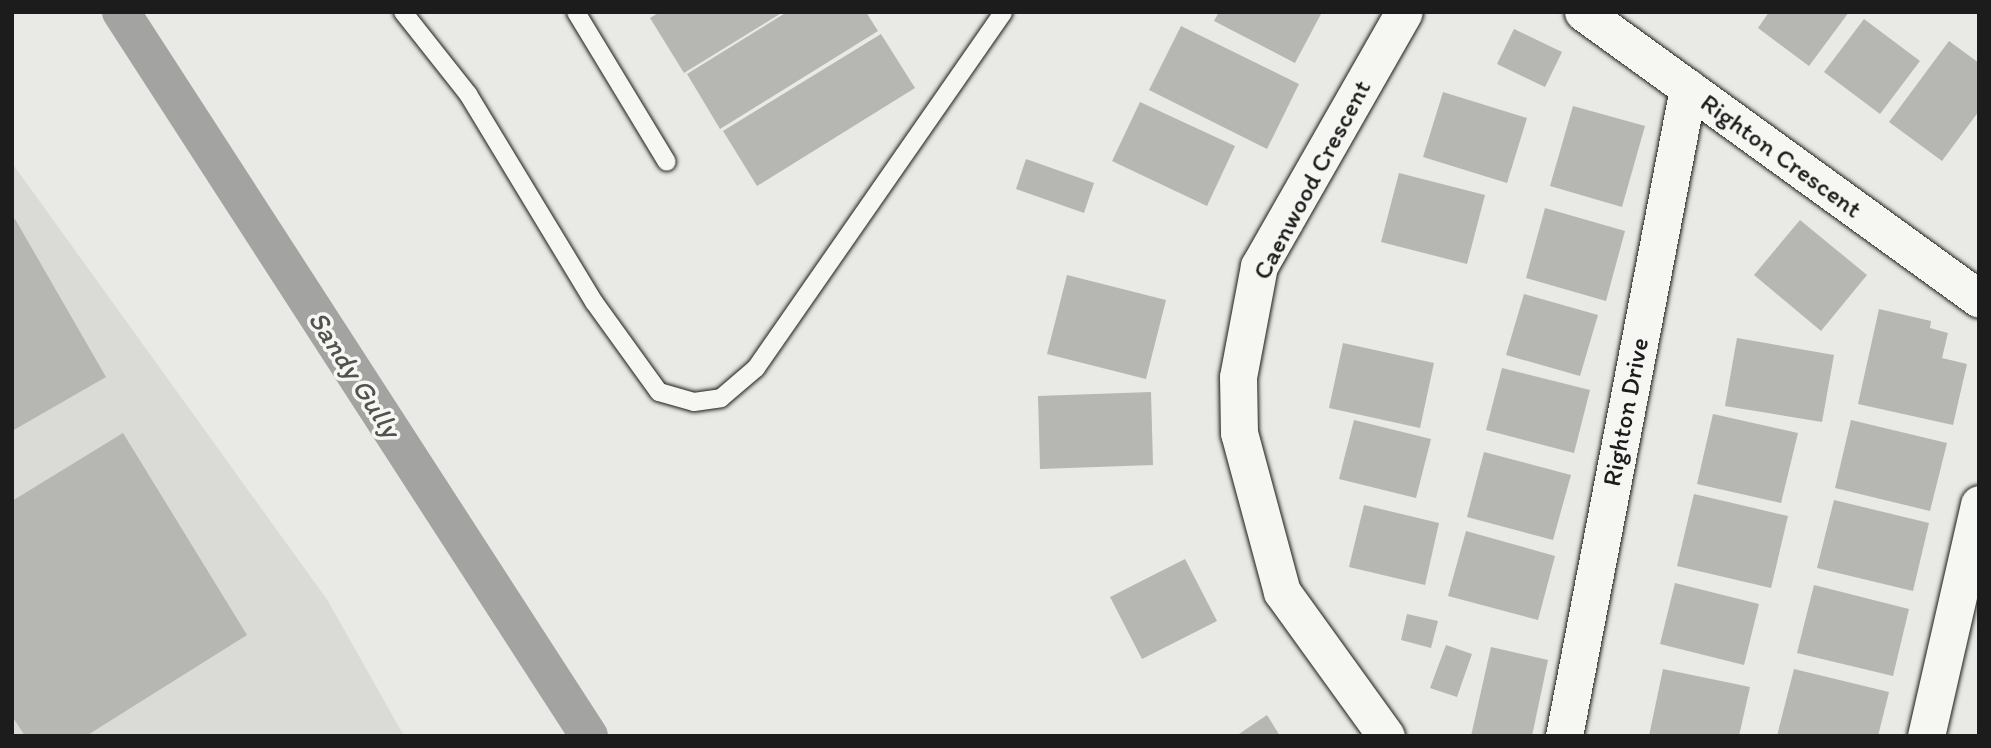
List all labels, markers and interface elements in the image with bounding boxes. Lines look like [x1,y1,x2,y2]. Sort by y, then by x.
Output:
street label: Caenwood Crescent [1246,75,1378,285]
street label: Righton Crescent [1694,87,1868,225]
water label: Sandy Gully [302,304,408,444]
street label: Righton Drive [1596,335,1656,489]

